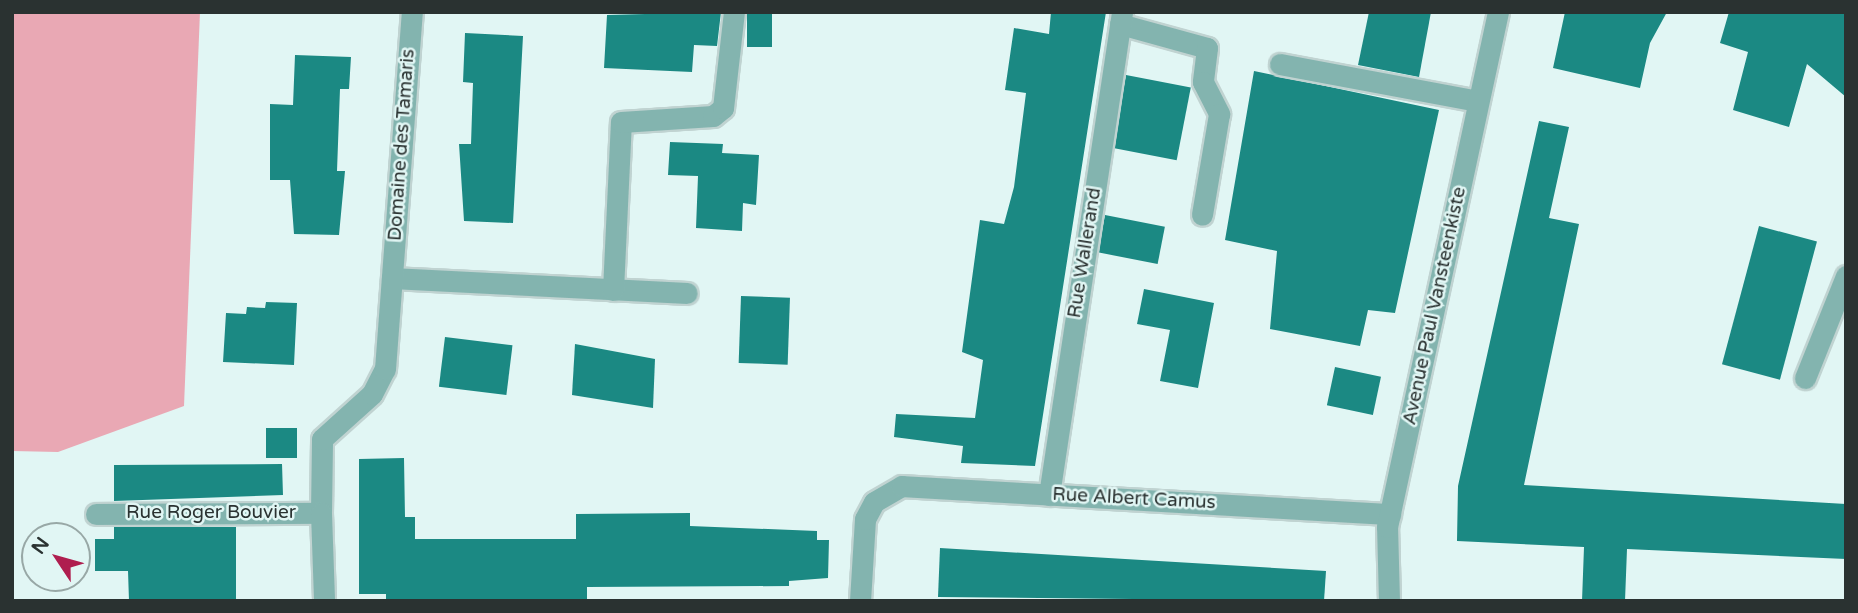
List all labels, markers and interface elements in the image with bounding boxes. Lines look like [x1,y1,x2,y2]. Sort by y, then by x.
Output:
street label: Domaine des Tamaris [384,48,420,242]
street label: Avenue Paul Vansteenkiste [1399,185,1471,427]
street label: Rue Wallerand [1063,186,1107,320]
street label: Rue Albert Camus [1052,483,1216,515]
street label: Rue Roger Bouvier [126,502,296,524]
north arrow [21,522,91,592]
text: N [27,533,54,558]

